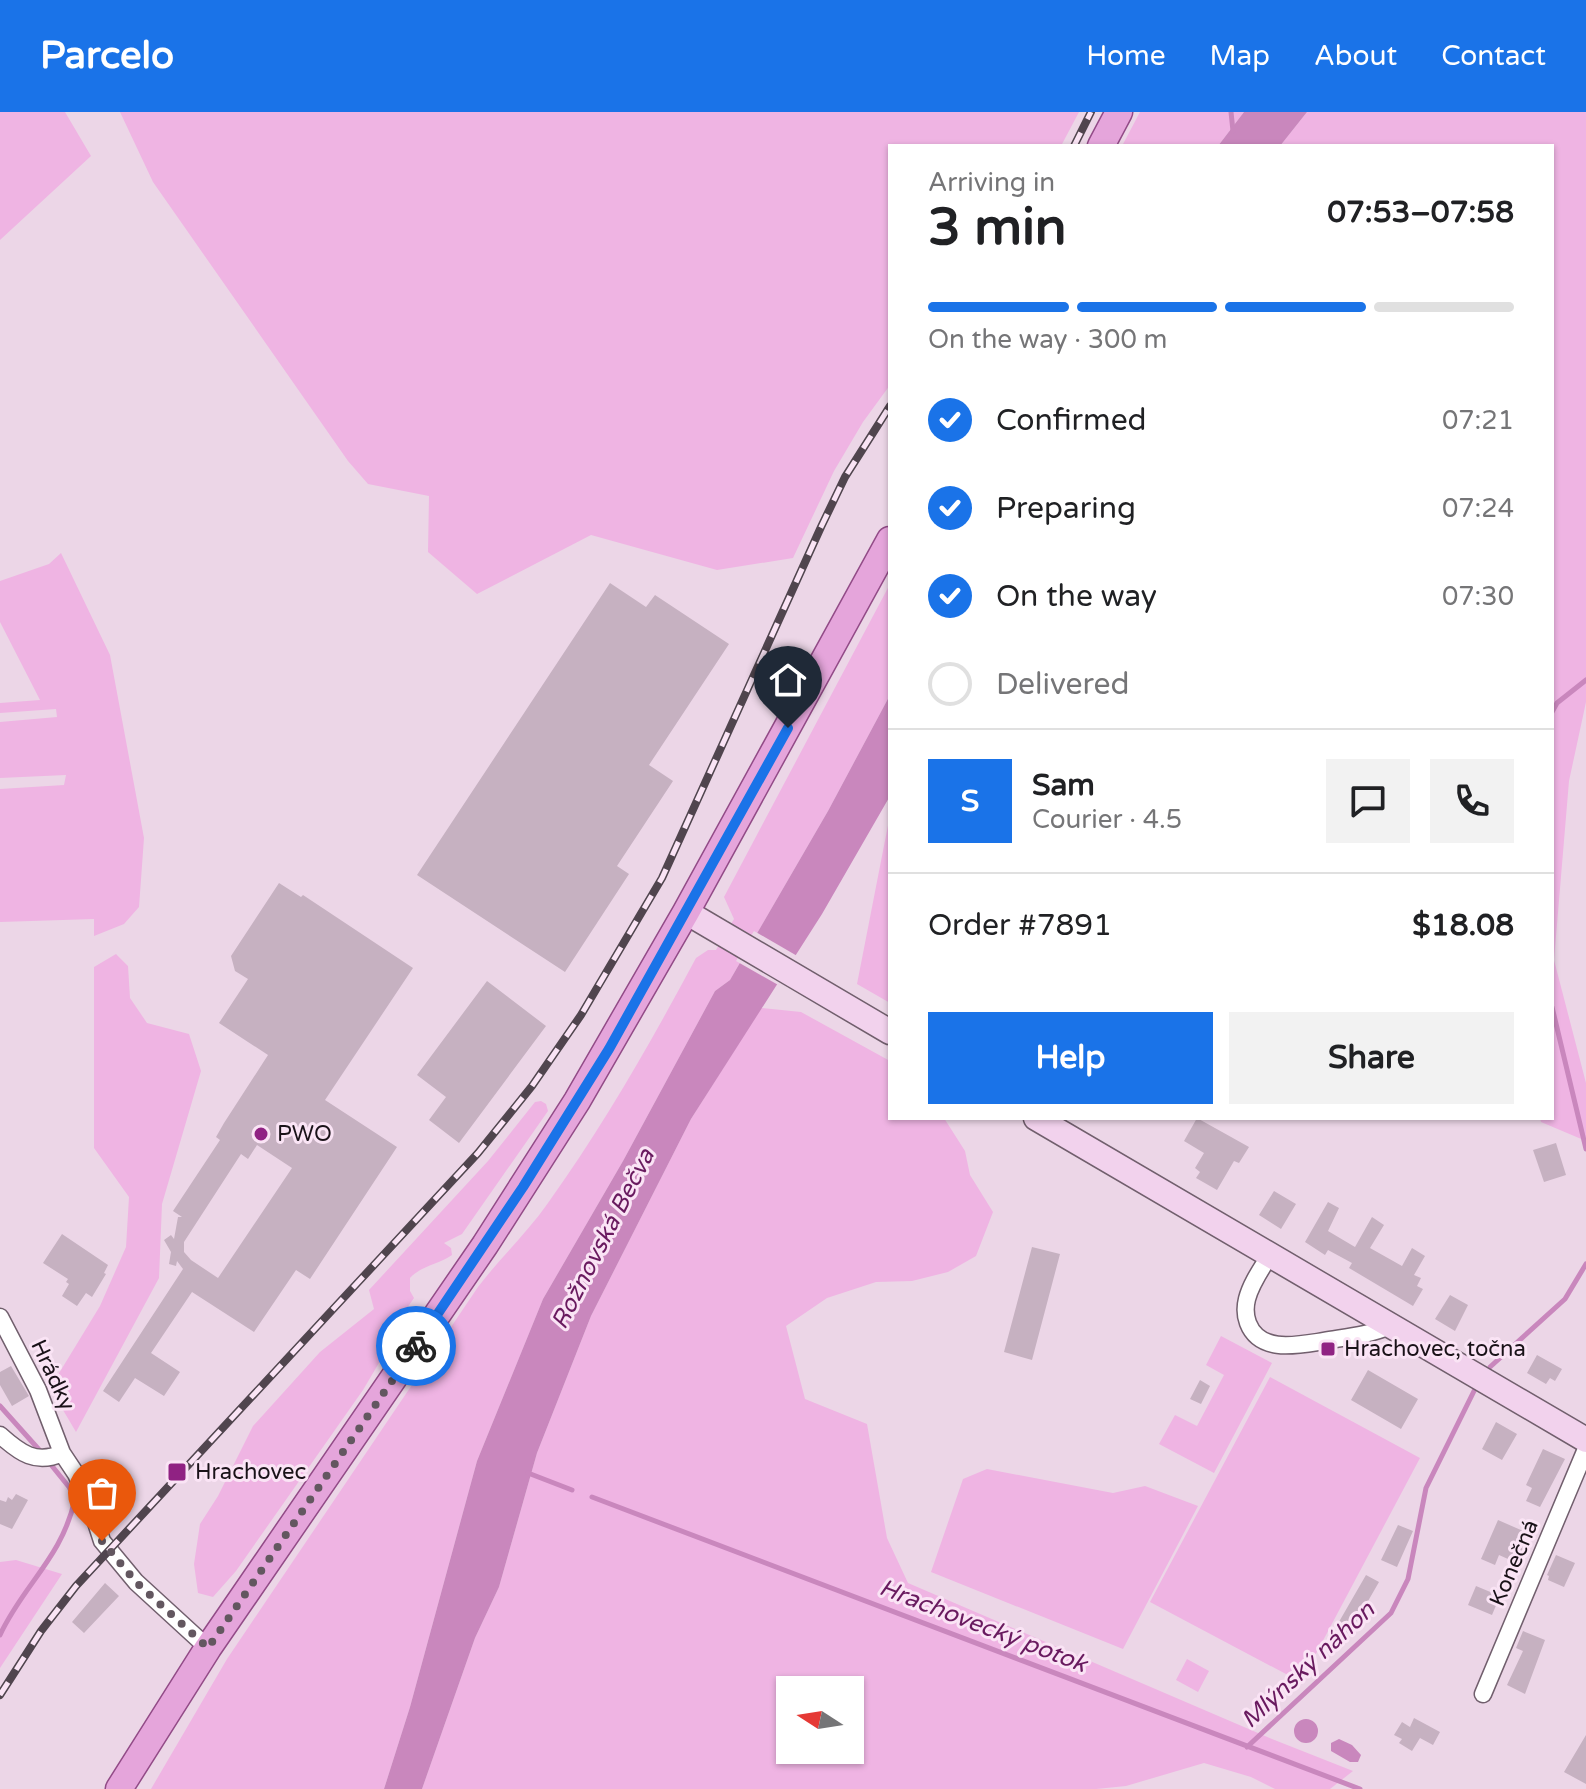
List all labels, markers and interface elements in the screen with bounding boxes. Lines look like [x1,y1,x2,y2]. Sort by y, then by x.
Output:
text: Parcelo [40,33,174,79]
text: Home [1086,39,1166,73]
text: Map [1210,39,1270,73]
text: About [1314,39,1397,73]
text: Contact [1441,39,1546,73]
text: Arriving in [928,167,1055,198]
text: 07:53–07:58 [1327,194,1514,231]
text: 3 min [928,196,1067,259]
text: On the way · 300 m [928,324,1167,355]
icon: check [928,398,972,442]
text: Confirmed [996,402,1147,439]
text: 07:21 [1442,405,1514,436]
icon: check [928,486,972,530]
text: Preparing [996,490,1136,527]
text: 07:24 [1442,493,1514,524]
icon: check [928,574,972,618]
text: On the way [996,578,1157,615]
text: 07:30 [1442,581,1514,612]
pin [754,646,822,728]
icon: home [766,658,810,702]
text: Delivered [996,666,1130,703]
button: chat [1326,759,1410,843]
button: phone [1430,759,1514,843]
text: Sam [1032,767,1095,804]
text: S [961,783,979,820]
text: Courier · 4.5 [1032,804,1182,835]
text: Order #7891 [928,907,1112,944]
text: $18.08 [1412,907,1514,944]
button: Help [928,1012,1213,1104]
button: Share [1229,1012,1514,1104]
place label: PWO [277,1121,332,1147]
marker: PWO [252,1125,270,1143]
water label: Rožnovská Bečva [545,1144,661,1334]
courier [376,1306,456,1386]
icon: bike [394,1324,438,1368]
street label: Hrádky [25,1336,81,1415]
place label: Hrachovec, točna [1344,1336,1526,1362]
marker: Hrachovec, točna [1319,1340,1337,1358]
pin [68,1459,136,1541]
place label: Hrachovec [195,1459,306,1485]
marker: Hrachovec [166,1461,188,1483]
icon: bag [80,1471,124,1515]
street label: Konečná [1484,1516,1544,1610]
water label: Hrachovecký potok [875,1573,1093,1680]
water label: Mlýnský náhon [1235,1595,1382,1734]
north arrow [776,1676,864,1764]
map controls [776,1676,864,1764]

